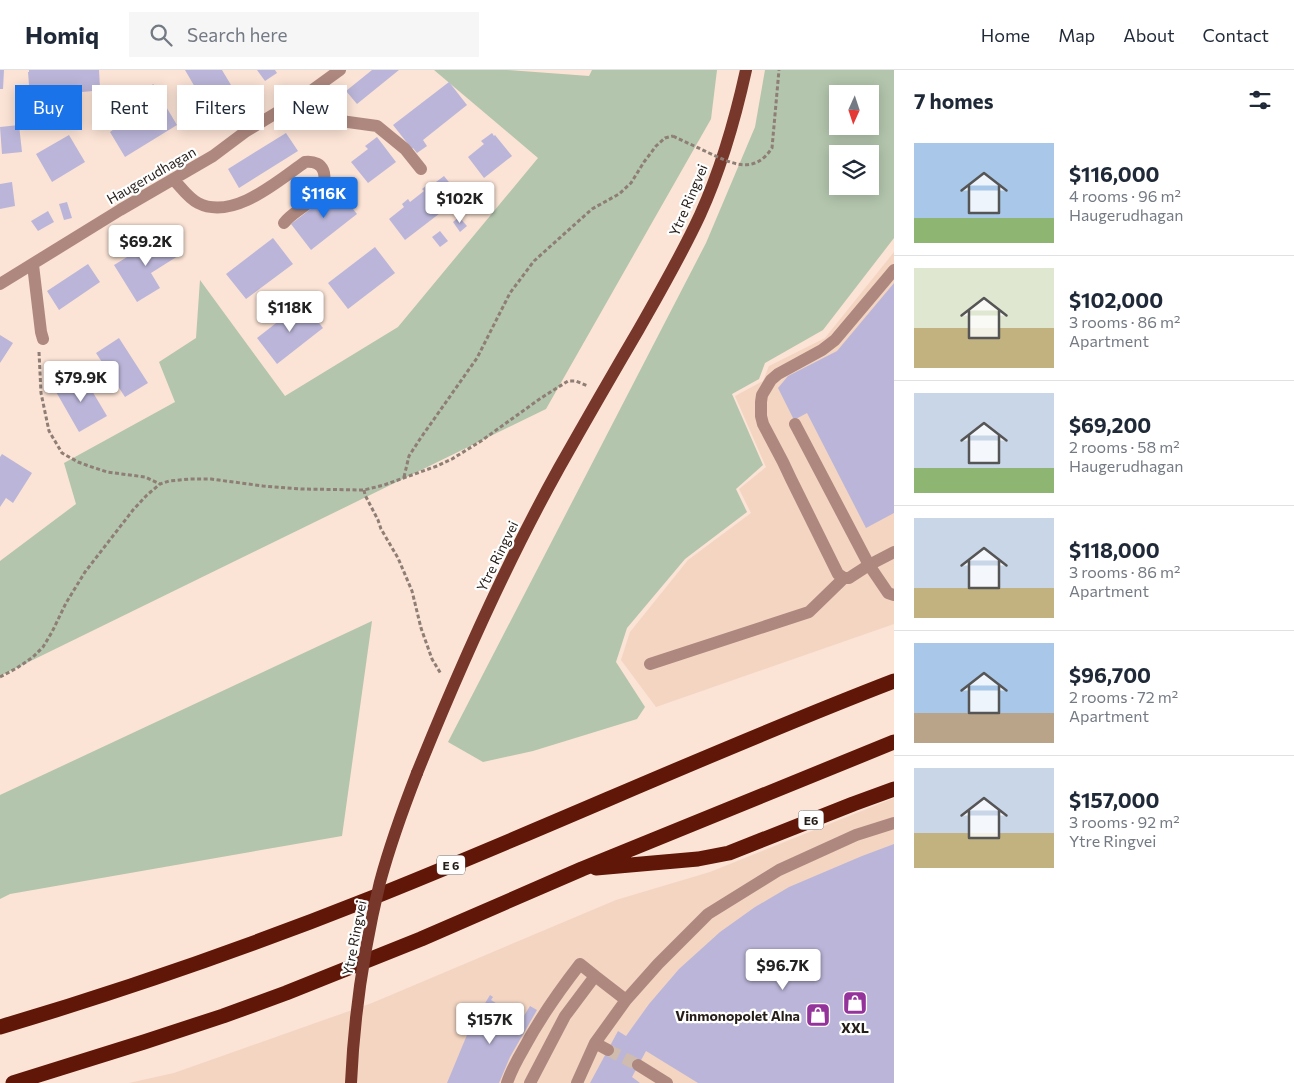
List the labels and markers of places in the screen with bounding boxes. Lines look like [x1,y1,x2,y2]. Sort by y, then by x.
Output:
pin: $116K [289,176,359,219]
pin: $102K [425,182,495,224]
pin: $69.2K [105,224,187,267]
pin: $118K [255,290,325,333]
pin: $79.9K [40,360,122,403]
pin: $96.7K [742,948,824,991]
shop icon: XXL [842,990,868,1016]
pin: $157K [455,1002,525,1045]
shop icon: Vinmonopolet Alna [805,1002,831,1028]
place label: Vinmonopolet Alna [675,1007,800,1024]
place label: XXL [841,1019,869,1036]

